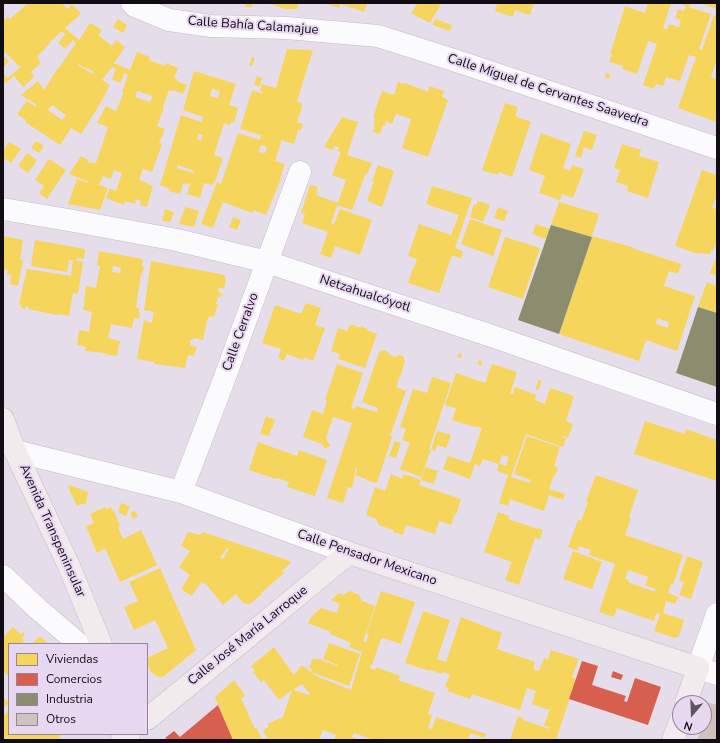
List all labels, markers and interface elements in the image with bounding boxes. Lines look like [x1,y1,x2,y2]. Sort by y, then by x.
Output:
street label: Calle Bahía Calamajue [187,14,319,38]
street label: Calle Miguel de Cervantes Saavedra [445,51,651,131]
street label: Netzahualcóyotl [318,272,412,316]
street label: Calle Cerralvo [220,291,262,373]
street label: Avenida Transpeninsular [16,462,88,600]
street label: Calle Pensador Mexicano [295,527,439,589]
street label: Calle José María Larroque [185,583,311,689]
legend [8,643,148,735]
text: Viviendas [46,651,98,667]
text: Comercios [46,671,102,687]
text: Industria [46,691,93,707]
north arrow [672,695,712,735]
text: Otros [46,711,76,727]
text: N [682,717,695,734]

